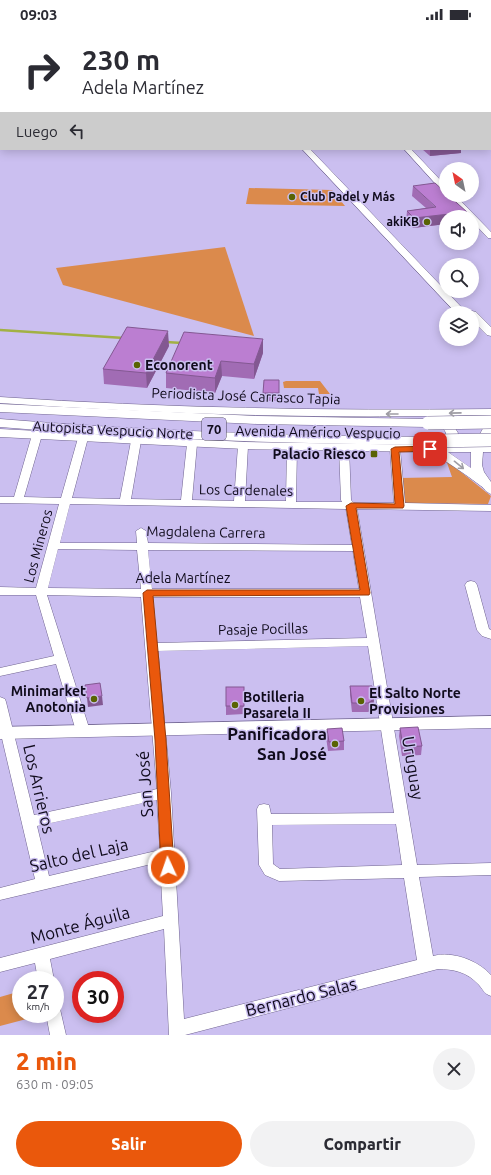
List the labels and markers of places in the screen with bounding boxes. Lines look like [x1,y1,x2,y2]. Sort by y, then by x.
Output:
place label: Club Padel y Más [300,190,395,203]
marker: Club Padel y Más [287,192,297,202]
place label: akiKB [386,215,419,228]
marker: akiKB [422,217,432,227]
place label: Econorent [145,357,213,373]
marker: Econorent [132,360,142,370]
pin [413,432,447,466]
place label: Palacio Riesco [272,446,366,462]
marker: Palacio Riesco [369,449,379,459]
place label: Minimarket Anotonia [11,683,86,715]
place label: El Salto Norte Provisiones [369,685,461,717]
place label: Botilleria Pasarela II [243,689,311,721]
marker: Minimarket Anotonia [89,694,99,704]
marker: El Salto Norte Provisiones [356,696,366,706]
marker: Botilleria Pasarela II [230,700,240,710]
place label: Panificadora San José [227,724,327,763]
marker: Panificadora San José [330,739,340,749]

